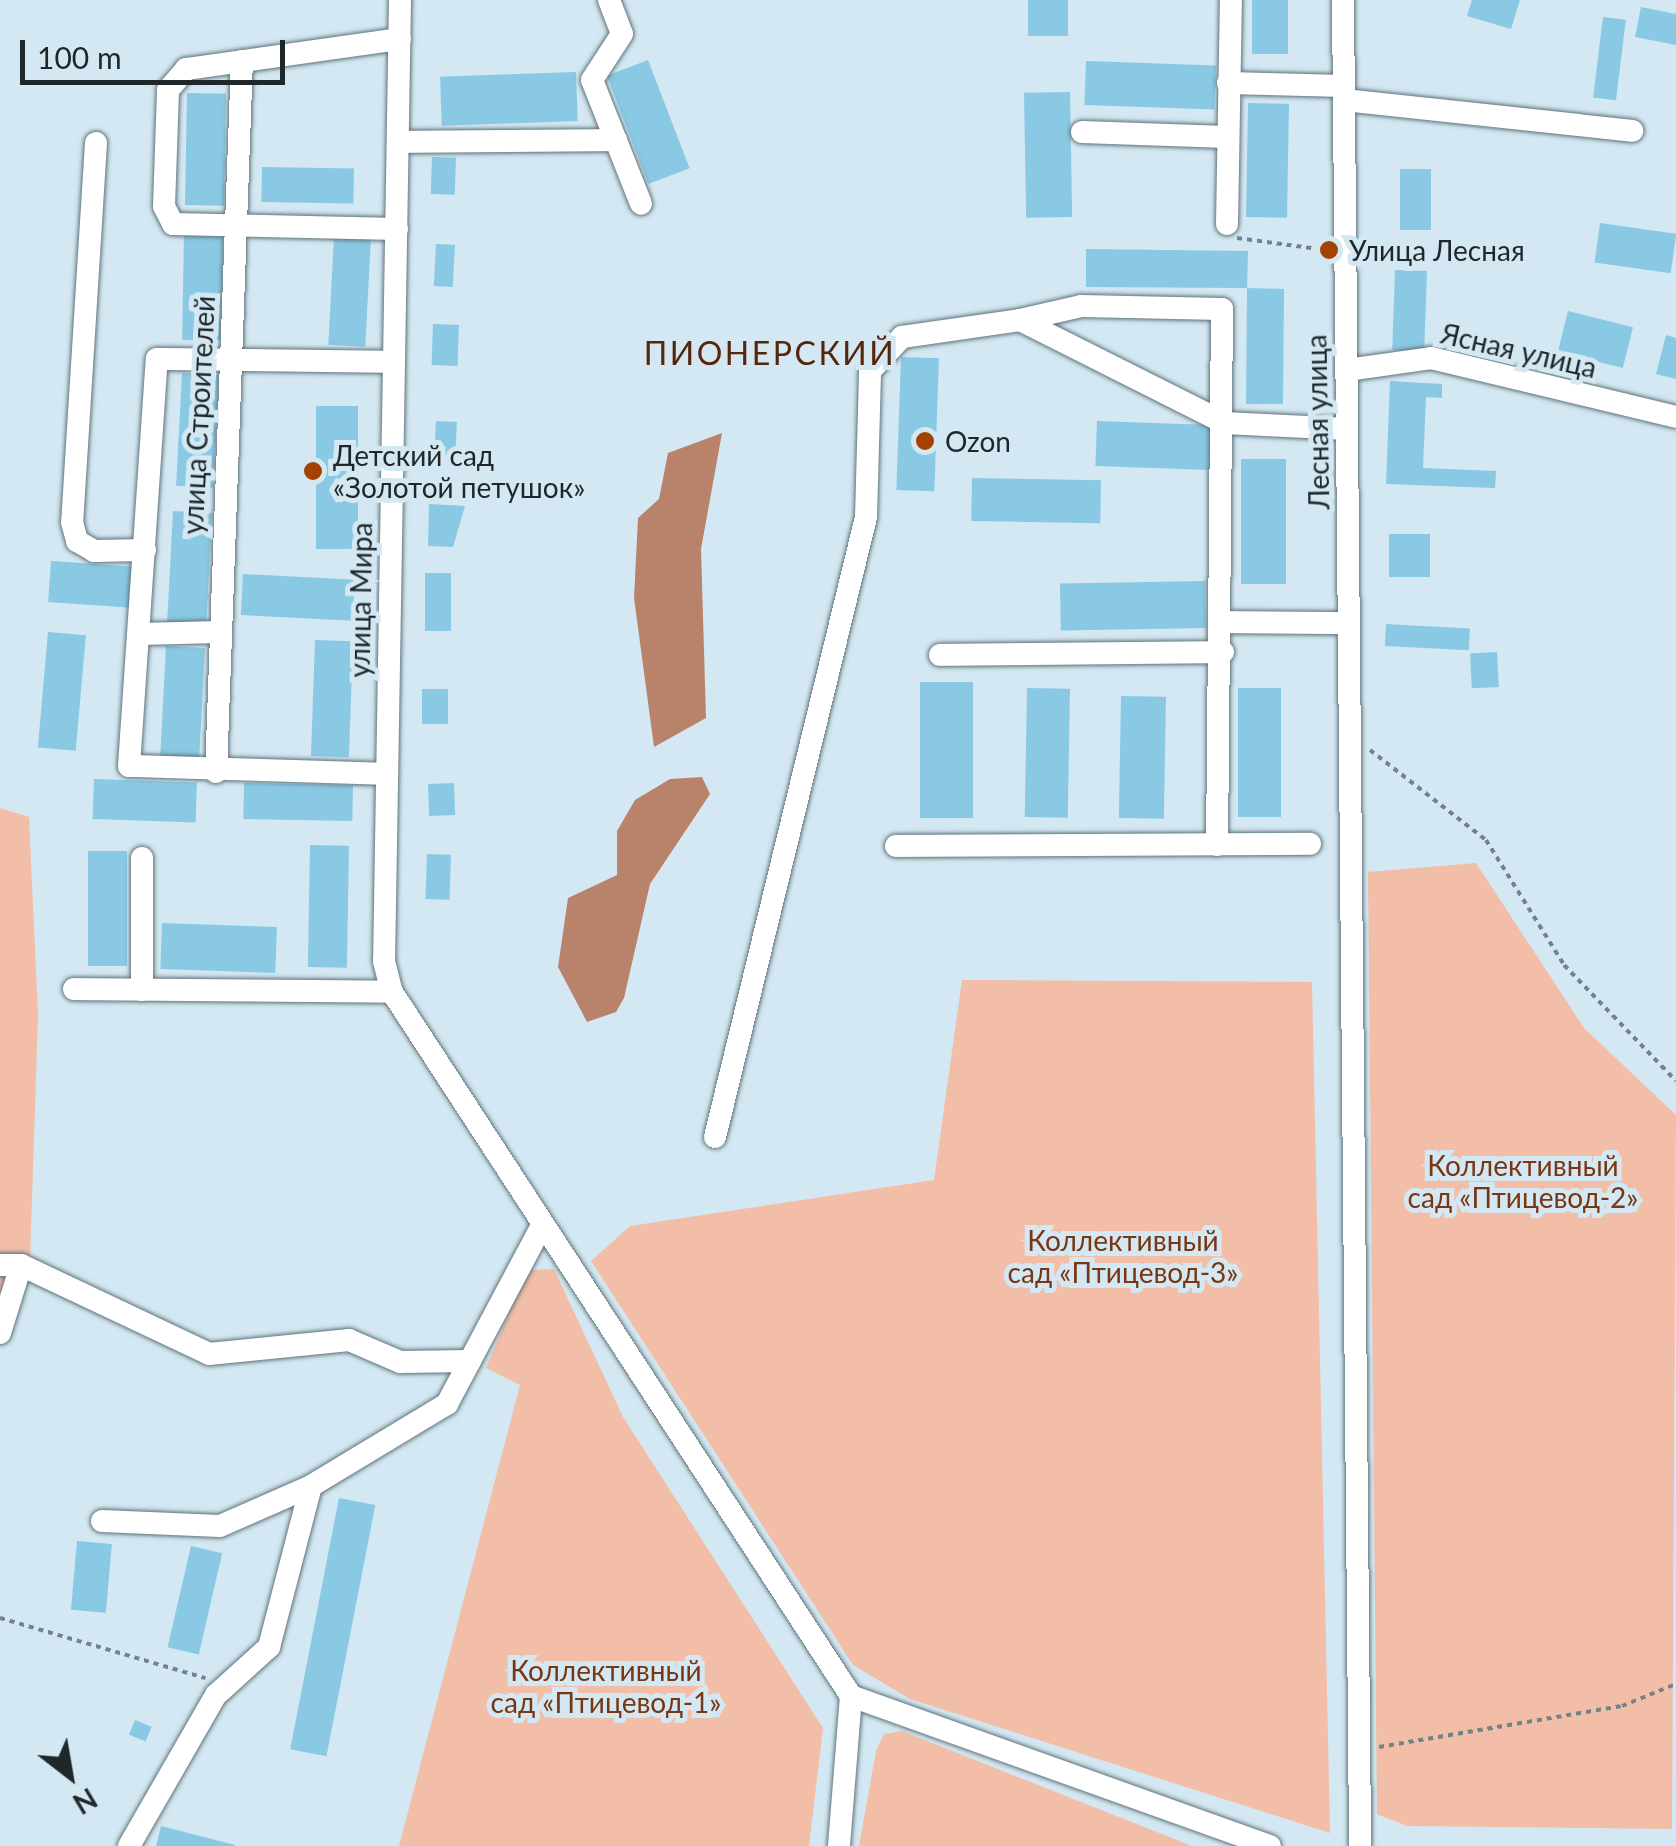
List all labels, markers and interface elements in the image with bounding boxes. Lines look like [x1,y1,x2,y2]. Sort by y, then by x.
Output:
scale bar [25,20,290,82]
text: 100 m [37,39,122,75]
place label: Улица Лесная [1349,233,1525,267]
marker: Улица Лесная [1318,239,1340,261]
street label: улица Строителей [175,295,221,535]
street label: Ясная улица [1438,316,1600,384]
district label: ПИОНЕРСКИЙ [644,334,896,372]
street label: Лесная улица [1299,334,1335,510]
place label: Ozon [945,424,1011,458]
marker: Ozon [914,430,936,452]
place label: Детский сад «Золотой петушок» [333,438,585,504]
marker: Детский сад «Золотой петушок» [302,460,324,482]
street label: улица Мира [342,522,378,678]
park label: Коллективный сад «Птицевод-2» [1408,1148,1638,1214]
park label: Коллективный сад «Птицевод-3» [1008,1223,1238,1289]
park label: Коллективный сад «Птицевод-1» [491,1653,721,1719]
north arrow [20,1726,120,1826]
text: N [67,1782,103,1822]

